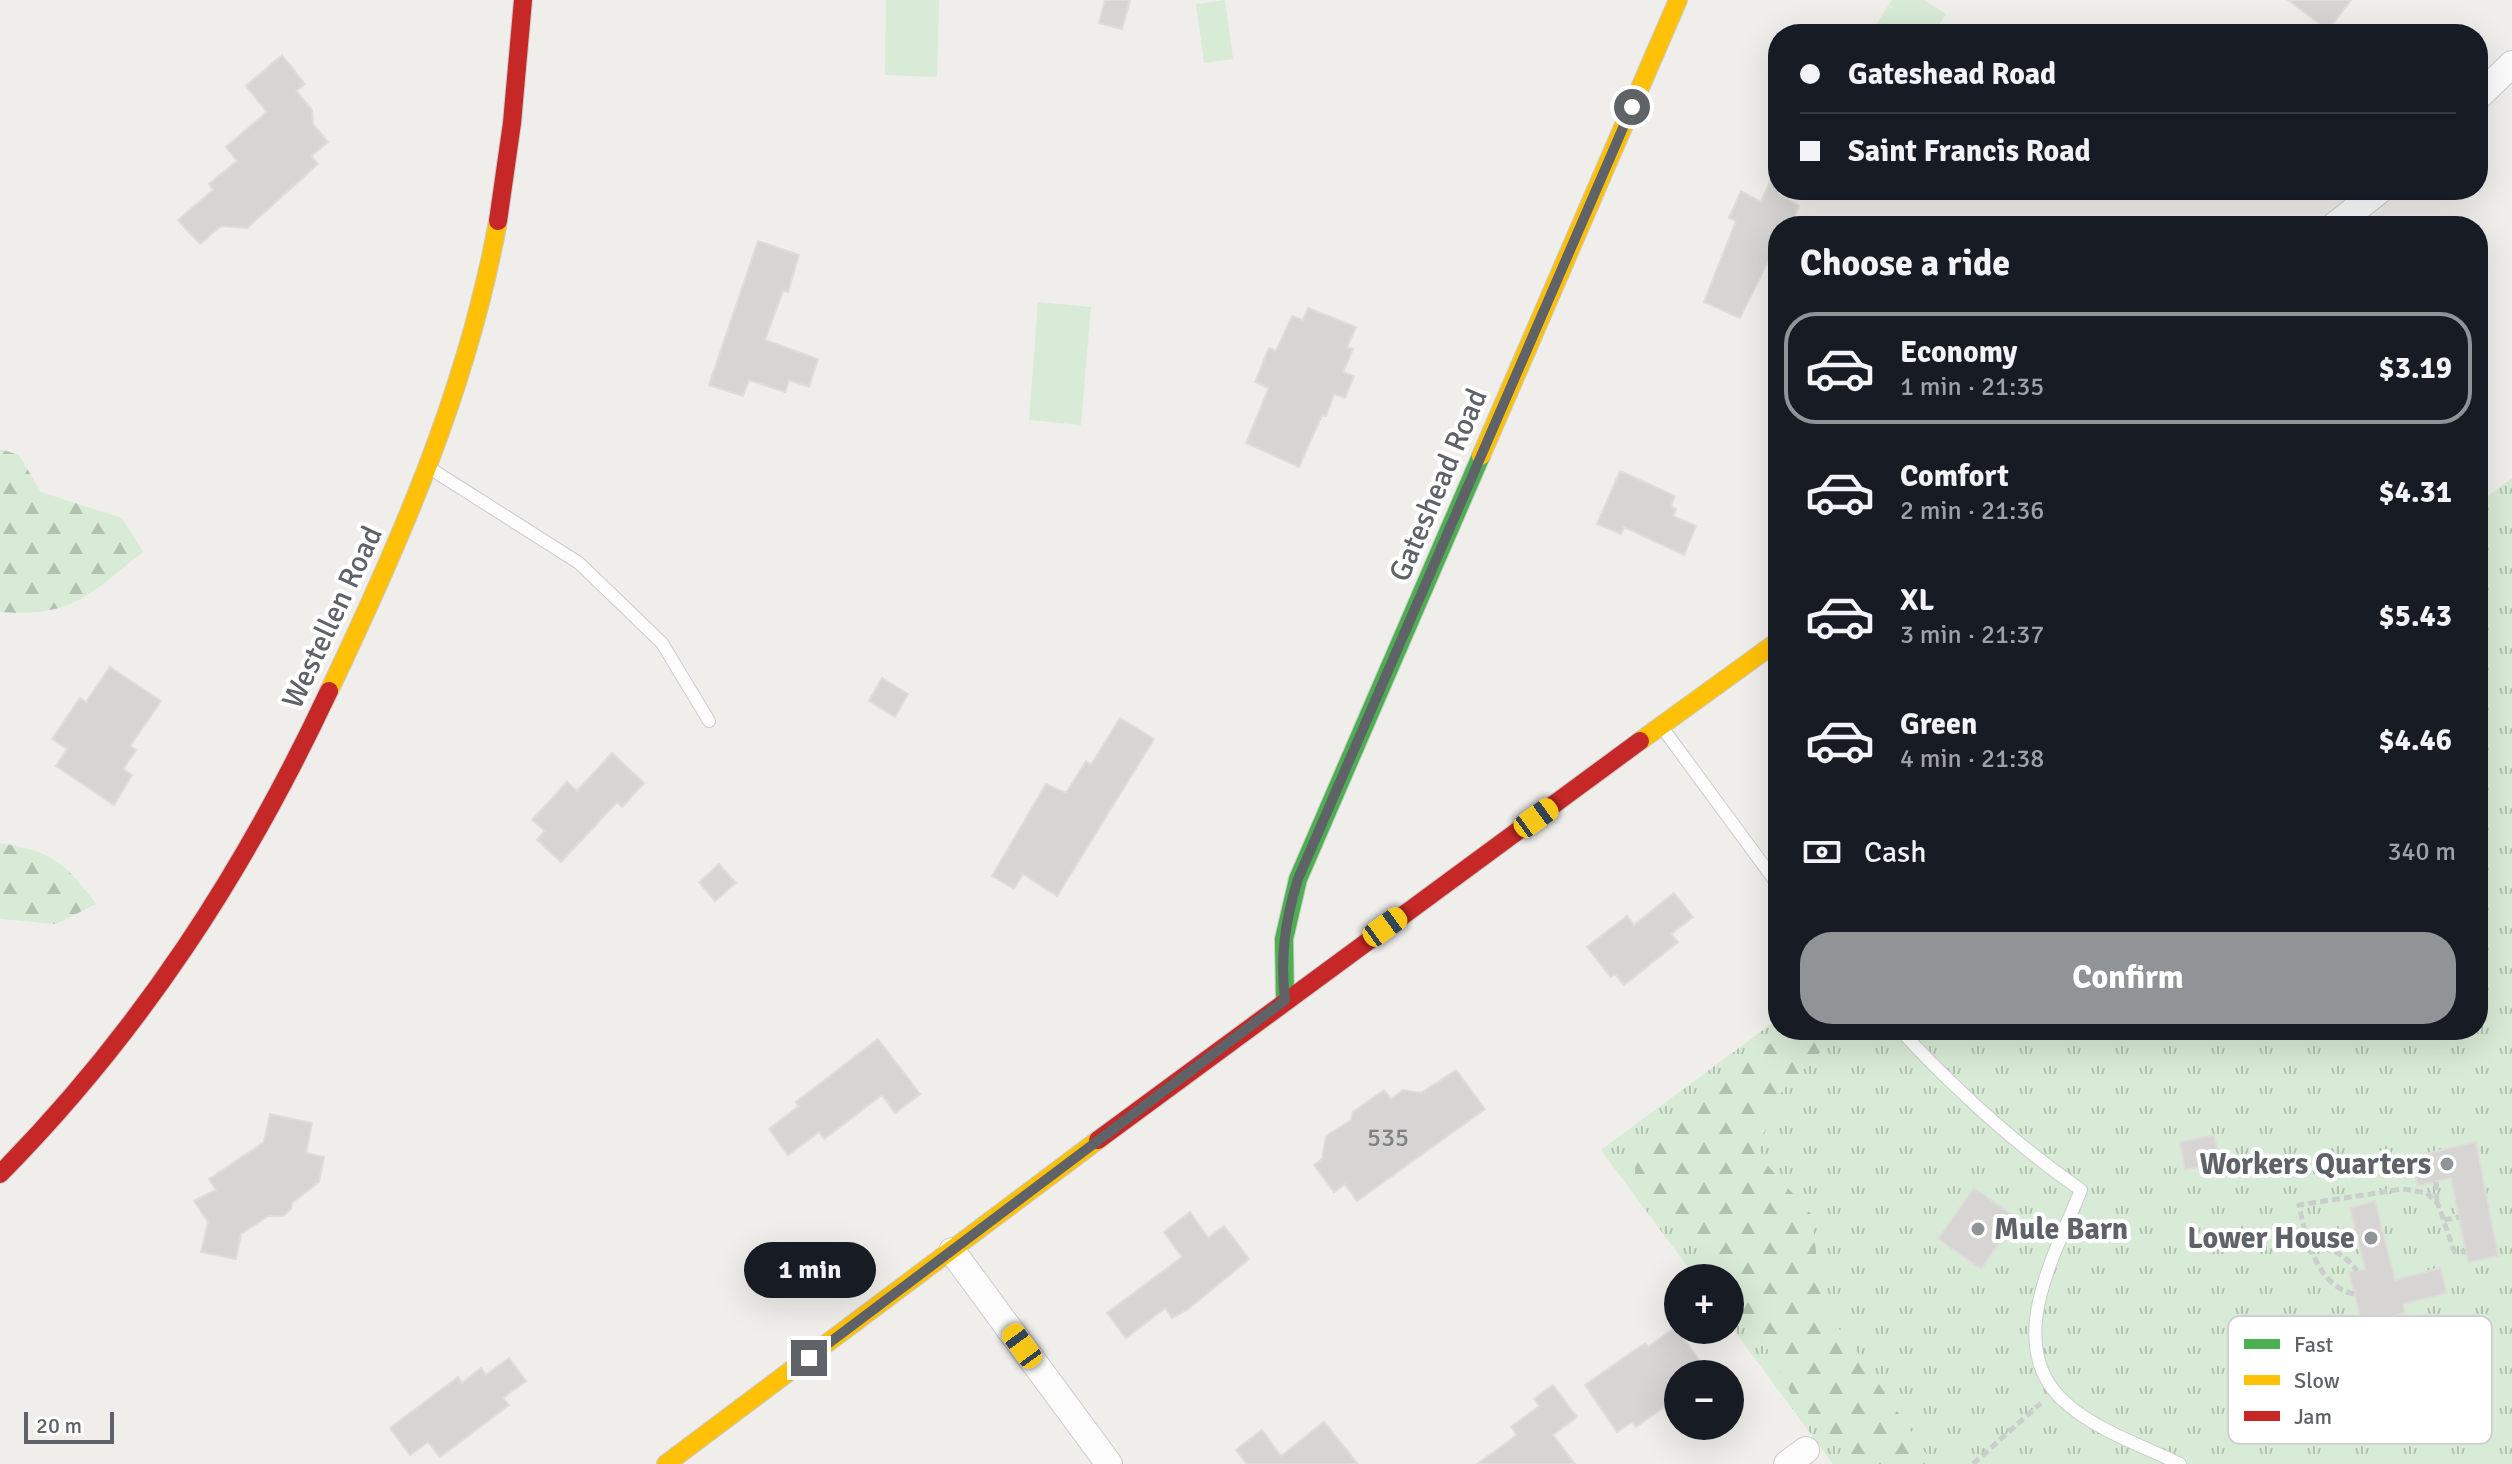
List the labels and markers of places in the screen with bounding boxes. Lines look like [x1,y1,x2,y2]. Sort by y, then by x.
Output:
place label: Workers Quarters [2199,1146,2431,1183]
marker: Workers Quarters [2438,1155,2456,1173]
place label: Mule Barn [1994,1211,2128,1248]
marker: Mule Barn [1969,1220,1987,1238]
place label: Lower House [2187,1220,2355,1257]
marker: Lower House [2362,1229,2380,1247]

